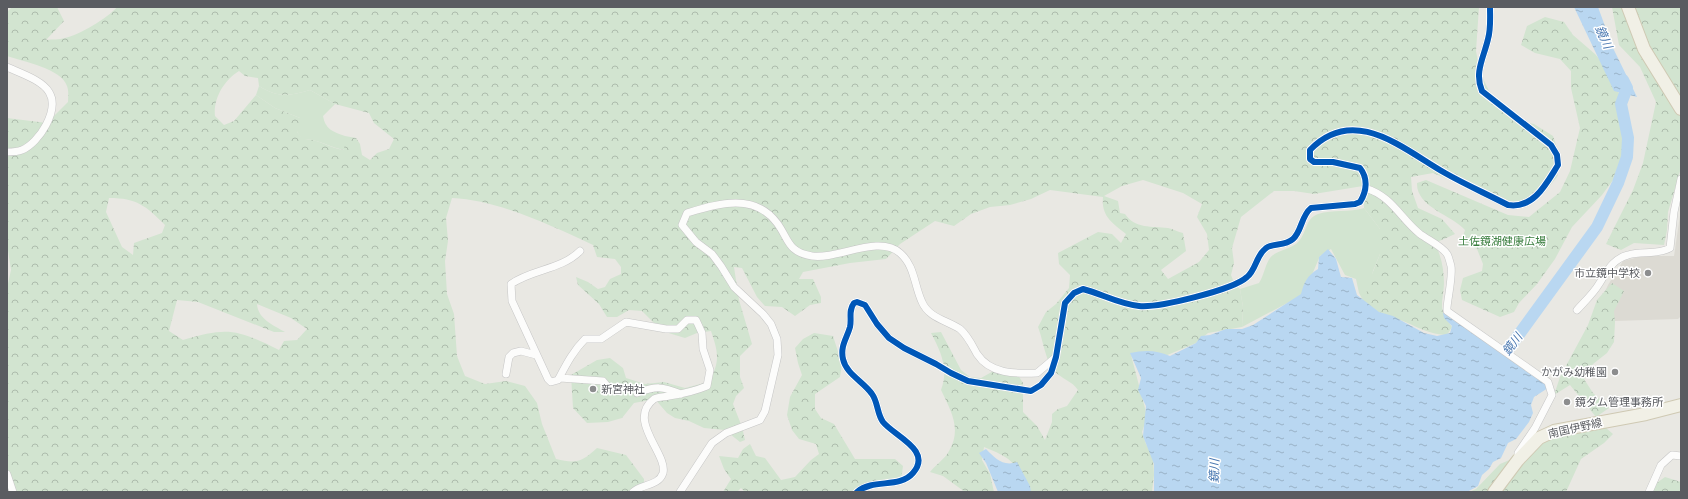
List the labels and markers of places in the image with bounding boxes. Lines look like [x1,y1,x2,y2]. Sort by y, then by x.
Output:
place label: 市立鏡中学校 [1574,266,1640,280]
marker: 市立鏡中学校 [1643,268,1653,278]
place label: かがみ幼稚園 [1541,365,1607,379]
marker: かがみ幼稚園 [1610,367,1620,377]
place label: 新宮神社 [601,382,645,396]
marker: 新宮神社 [588,384,598,394]
place label: 鏡ダム管理事務所 [1575,395,1664,409]
marker: 鏡ダム管理事務所 [1562,397,1572,407]

